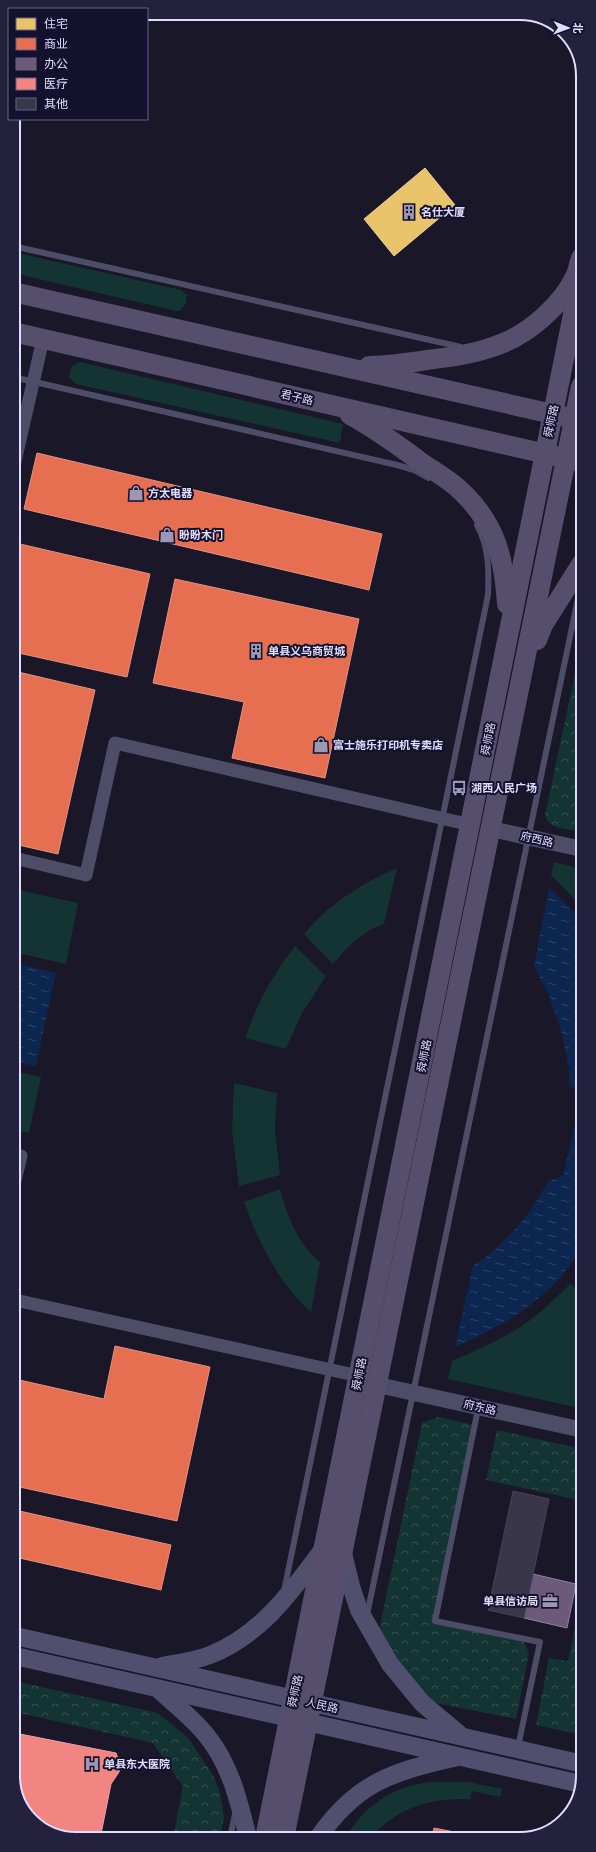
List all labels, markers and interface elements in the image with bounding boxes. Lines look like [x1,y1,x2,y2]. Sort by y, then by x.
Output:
legend [8,8,148,120]
north arrow [548,8,588,48]
text: 住宅 [44,16,68,31]
text: 北 [571,23,585,34]
text: 商业 [44,36,68,51]
text: 办公 [44,56,68,71]
text: 医疗 [44,76,68,91]
text: 其他 [44,96,68,111]
building icon: 名仕大厦 [400,203,418,221]
place label: 名仕大厦 [421,205,465,219]
street label: 君子路 [279,386,315,408]
street label: 舜师路 [541,403,561,439]
shop icon: 方太电器 [127,484,145,502]
place label: 方太电器 [148,486,193,500]
shop icon: 盼盼木门 [158,526,176,544]
place label: 盼盼木门 [179,528,223,542]
building icon: 单县义乌商贸城 [247,642,265,660]
place label: 单县义乌商贸城 [268,644,346,658]
street label: 舜师路 [478,721,498,757]
shop icon: 富士施乐打印机专卖店 [312,736,330,754]
place label: 富士施乐打印机专卖店 [333,738,443,752]
bus stop icon: 湖西人民广场 [450,779,468,797]
place label: 湖西人民广场 [471,781,537,795]
street label: 府西路 [519,828,555,850]
street label: 舜师路 [414,1038,434,1074]
street label: 舜师路 [349,1356,369,1392]
street label: 府东路 [462,1396,498,1418]
office icon: 单县信访局 [541,1592,559,1610]
place label: 单县信访局 [483,1594,538,1608]
street label: 舜师路 [285,1673,305,1709]
street label: 人民路 [304,1694,340,1716]
hospital icon: 单县东大医院 [83,1755,101,1773]
place label: 单县东大医院 [104,1757,170,1771]

